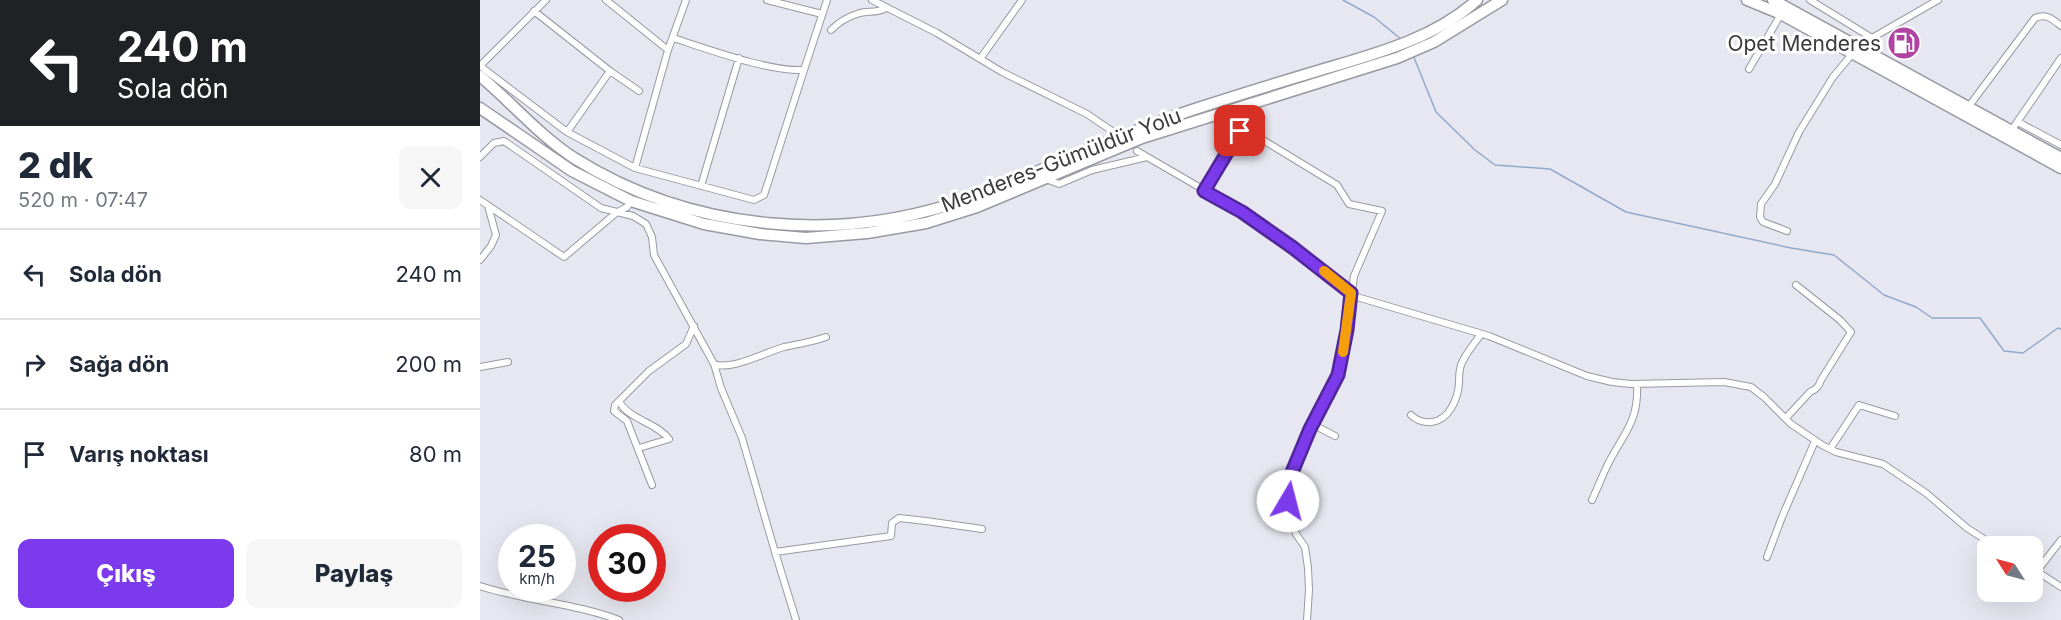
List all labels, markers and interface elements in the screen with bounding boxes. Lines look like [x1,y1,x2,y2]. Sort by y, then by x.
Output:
text: 240 m [117,21,248,72]
icon: left [18,24,96,102]
fuel station icon: Opet Menderes [1886,25,1922,61]
place label: Opet Menderes [1727,31,1881,56]
text: Sola dön [117,72,228,105]
street label: Menderes-Gümüldür Yolu [937,103,1185,217]
pin [1214,105,1265,156]
icon: arrive [1223,114,1256,147]
text: 2 dk [18,143,93,187]
button: close [399,146,462,209]
text: 520 m · 07:47 [18,188,148,212]
icon: left [18,258,51,291]
text: Sola dön [69,261,162,287]
text: 240 m [395,261,462,287]
icon: right [18,348,51,381]
text: Sağa dön [69,351,169,377]
text: 200 m [395,351,462,377]
icon: arrive [18,438,51,471]
text: Varış noktası [69,441,209,467]
text: 80 m [409,441,462,467]
position arrow [1256,469,1320,533]
speed limit sign: 30 [588,524,666,602]
north arrow [1977,536,2043,602]
map controls [1977,536,2043,602]
text: 25 [518,538,556,574]
button: Çıkış [18,539,234,608]
button: Paylaş [246,539,462,608]
text: km/h [519,569,555,588]

